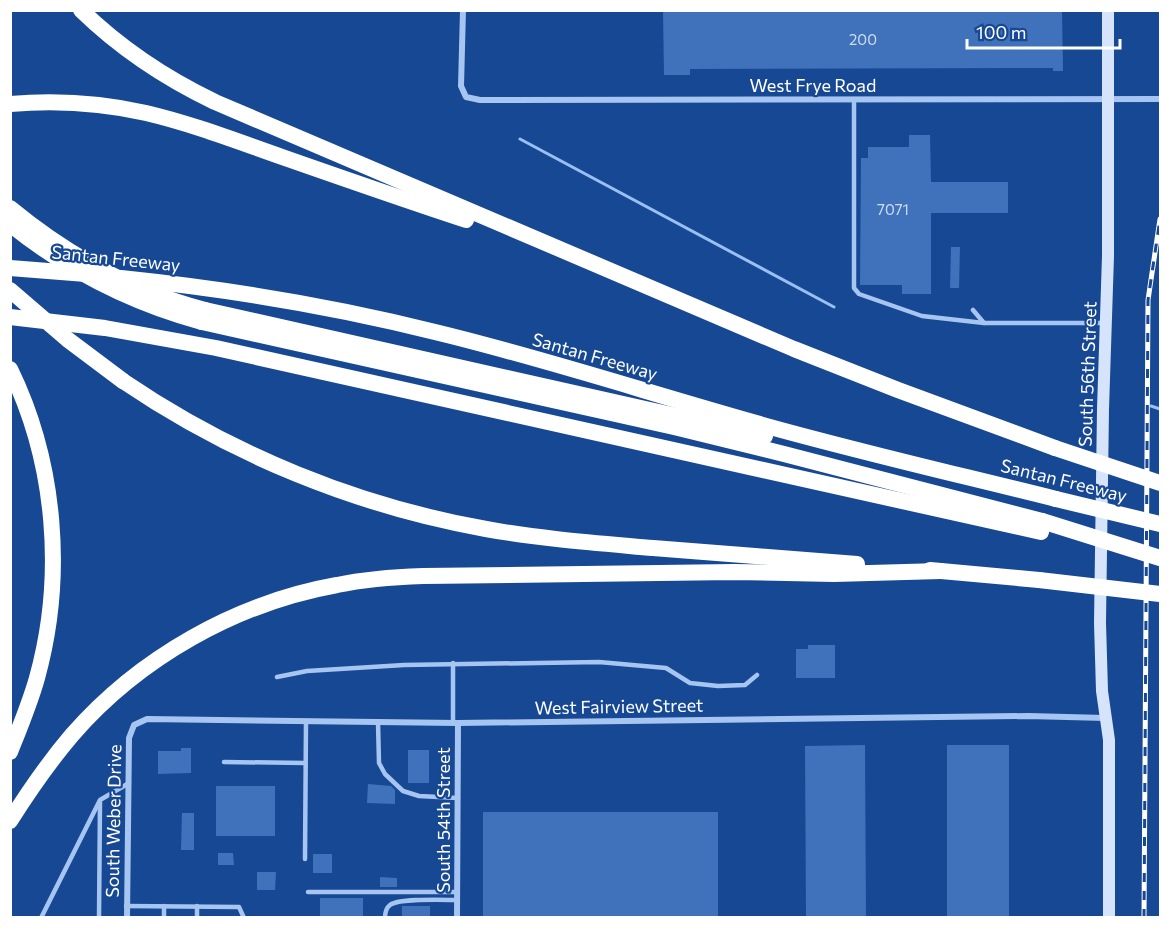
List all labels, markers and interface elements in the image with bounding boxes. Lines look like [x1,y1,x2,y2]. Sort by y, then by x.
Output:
scale bar [967,12,1120,50]
text: 100 m [976,21,1026,43]
house number: 200 [849,30,877,48]
street label: West Frye Road [750,74,876,96]
house number: 7071 [877,200,909,218]
street label: Santan Freeway [51,240,181,276]
street label: South 56th Street [1073,301,1101,447]
street label: Santan Freeway [530,328,660,384]
street label: Santan Freeway [999,454,1129,506]
street label: West Fairview Street [535,694,703,718]
street label: South Weber Drive [101,744,125,898]
street label: South 54th Street [432,747,454,893]

